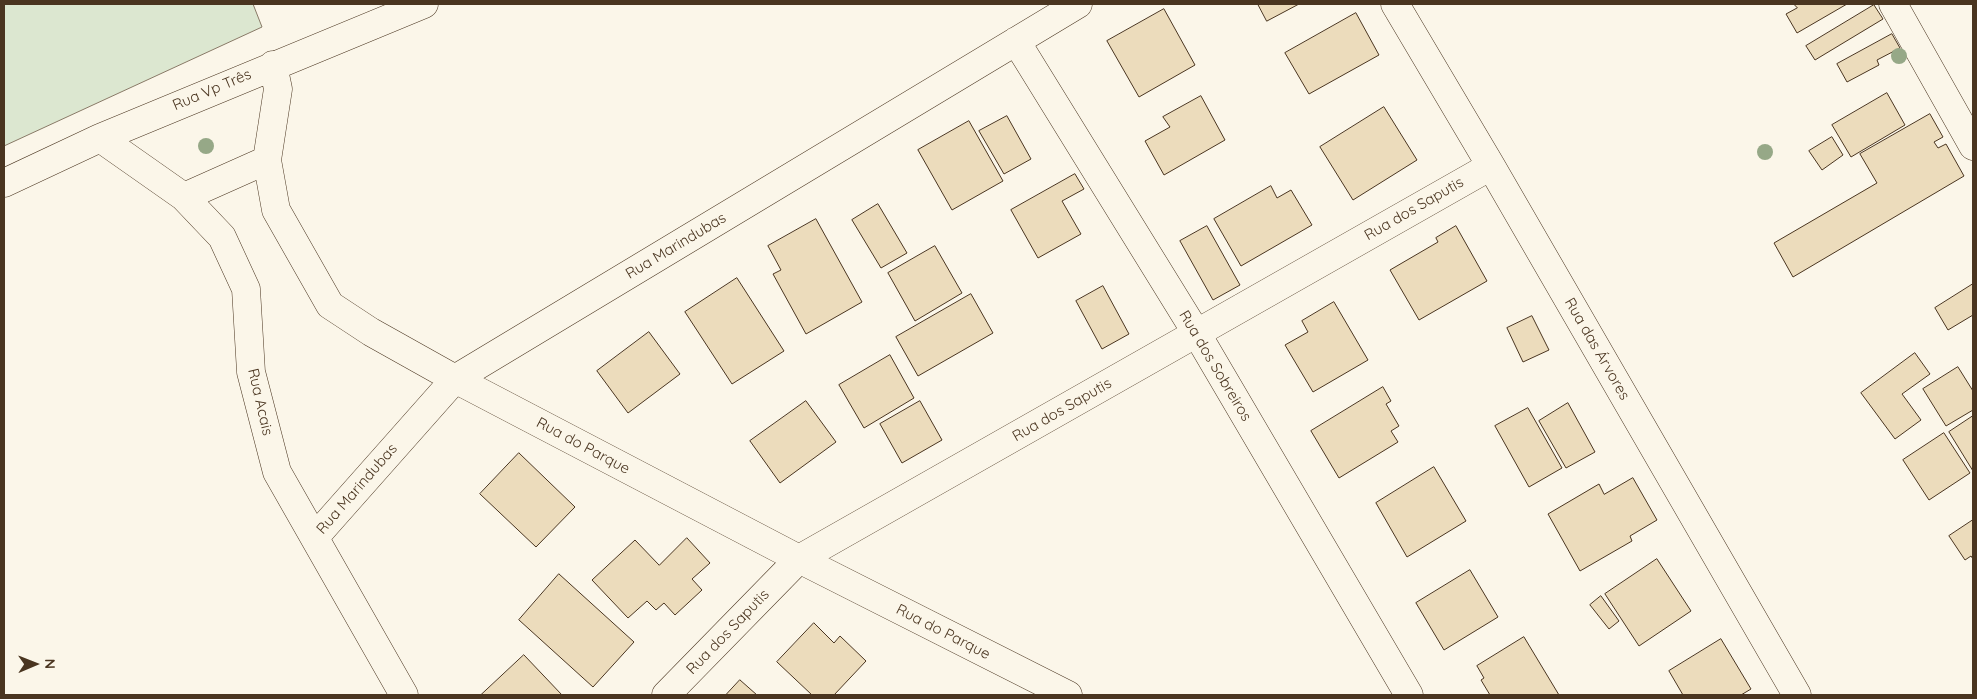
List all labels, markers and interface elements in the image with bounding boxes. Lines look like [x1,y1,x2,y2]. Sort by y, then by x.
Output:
street label: Rua Vp Três [170,65,254,115]
street label: Rua dos Saputis [1361,173,1467,245]
street label: Rua Marindubas [623,209,729,283]
street label: Rua das Árvores [1560,295,1634,403]
street label: Rua dos Sobreiros [1175,307,1255,425]
street label: Rua Acais [244,367,276,437]
street label: Rua dos Saputis [1009,374,1115,446]
street label: Rua do Parque [533,414,633,478]
street label: Rua Marindubas [313,440,401,538]
street label: Rua dos Saputis [683,586,773,678]
street label: Rua do Parque [893,601,993,663]
north arrow [10,639,60,689]
text: N [41,658,59,669]

